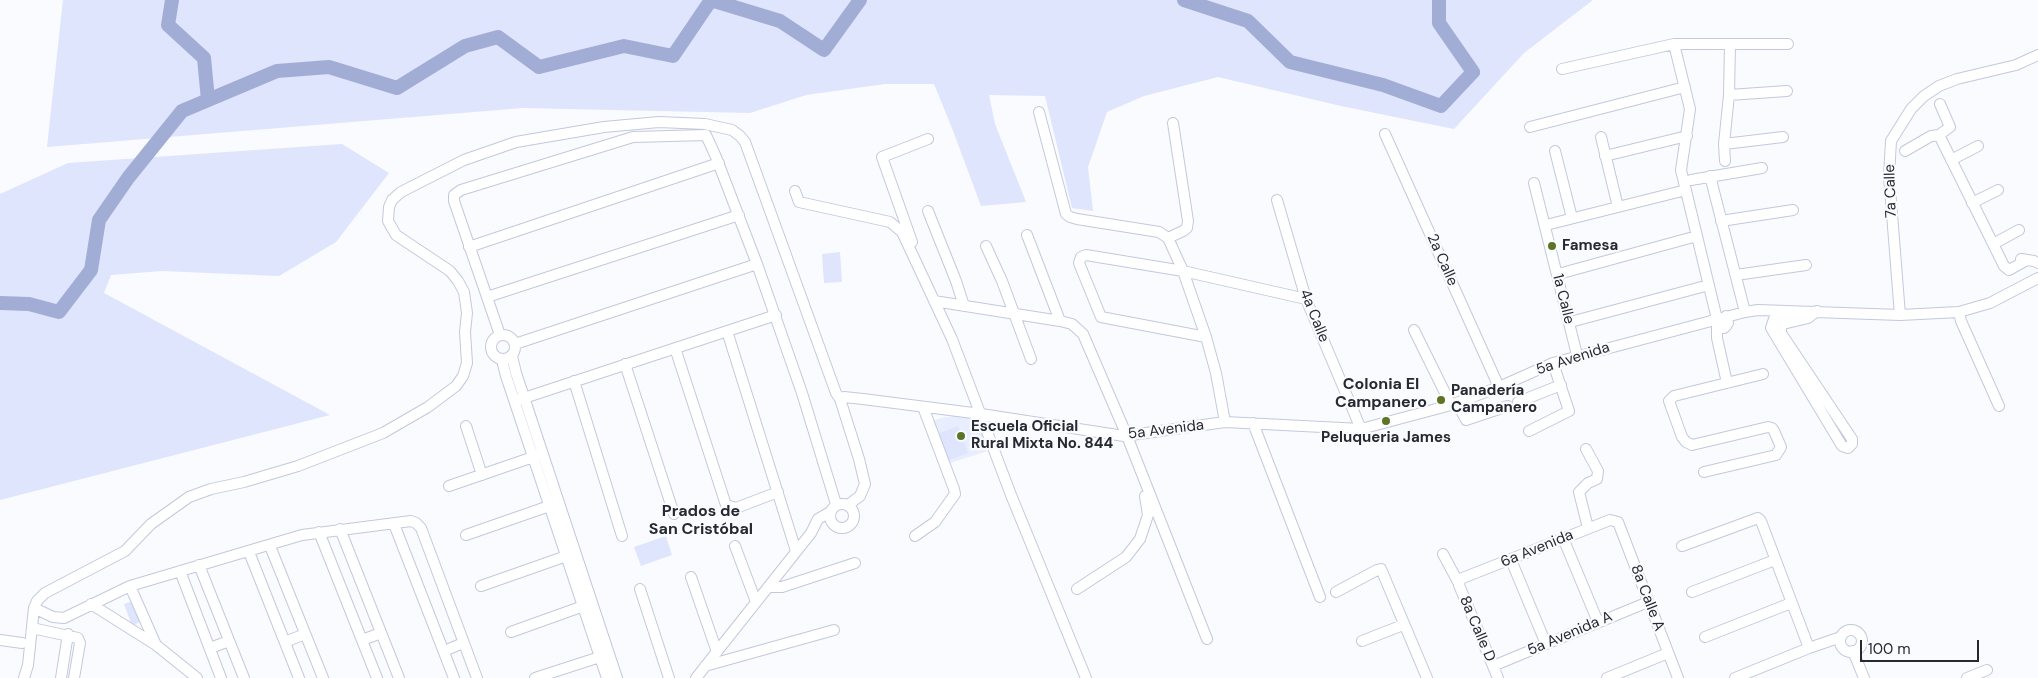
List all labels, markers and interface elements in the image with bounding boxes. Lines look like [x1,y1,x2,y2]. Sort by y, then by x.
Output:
street label: 7a Calle [1881,164,1901,218]
street label: 2a Calle [1423,231,1461,289]
place label: Famesa [1562,237,1618,255]
marker: Famesa [1546,240,1558,252]
street label: 1a Calle [1548,272,1578,326]
street label: 4a Calle [1295,287,1333,345]
street label: 5a Avenida [1534,339,1612,379]
district label: Colonia El Campanero [1335,375,1427,413]
place label: Panadería Campanero [1451,382,1537,417]
marker: Panadería Campanero [1435,394,1447,406]
marker: Peluqueria James [1380,415,1392,427]
street label: 5a Avenida [1127,416,1205,444]
place label: Escuela Oficial Rural Mixta No. 844 [971,418,1113,453]
place label: Peluqueria James [1321,429,1451,447]
marker: Escuela Oficial Rural Mixta No. 844 [955,430,967,442]
district label: Prados de San Cristóbal [649,502,753,540]
street label: 6a Avenida [1498,526,1576,572]
street label: 8a Calle A [1626,562,1668,634]
street label: 8a Calle D [1455,593,1499,665]
street label: 5a Avenida A [1525,608,1615,660]
scale bar [1863,630,1982,662]
text: 100 m [1868,639,1911,659]

